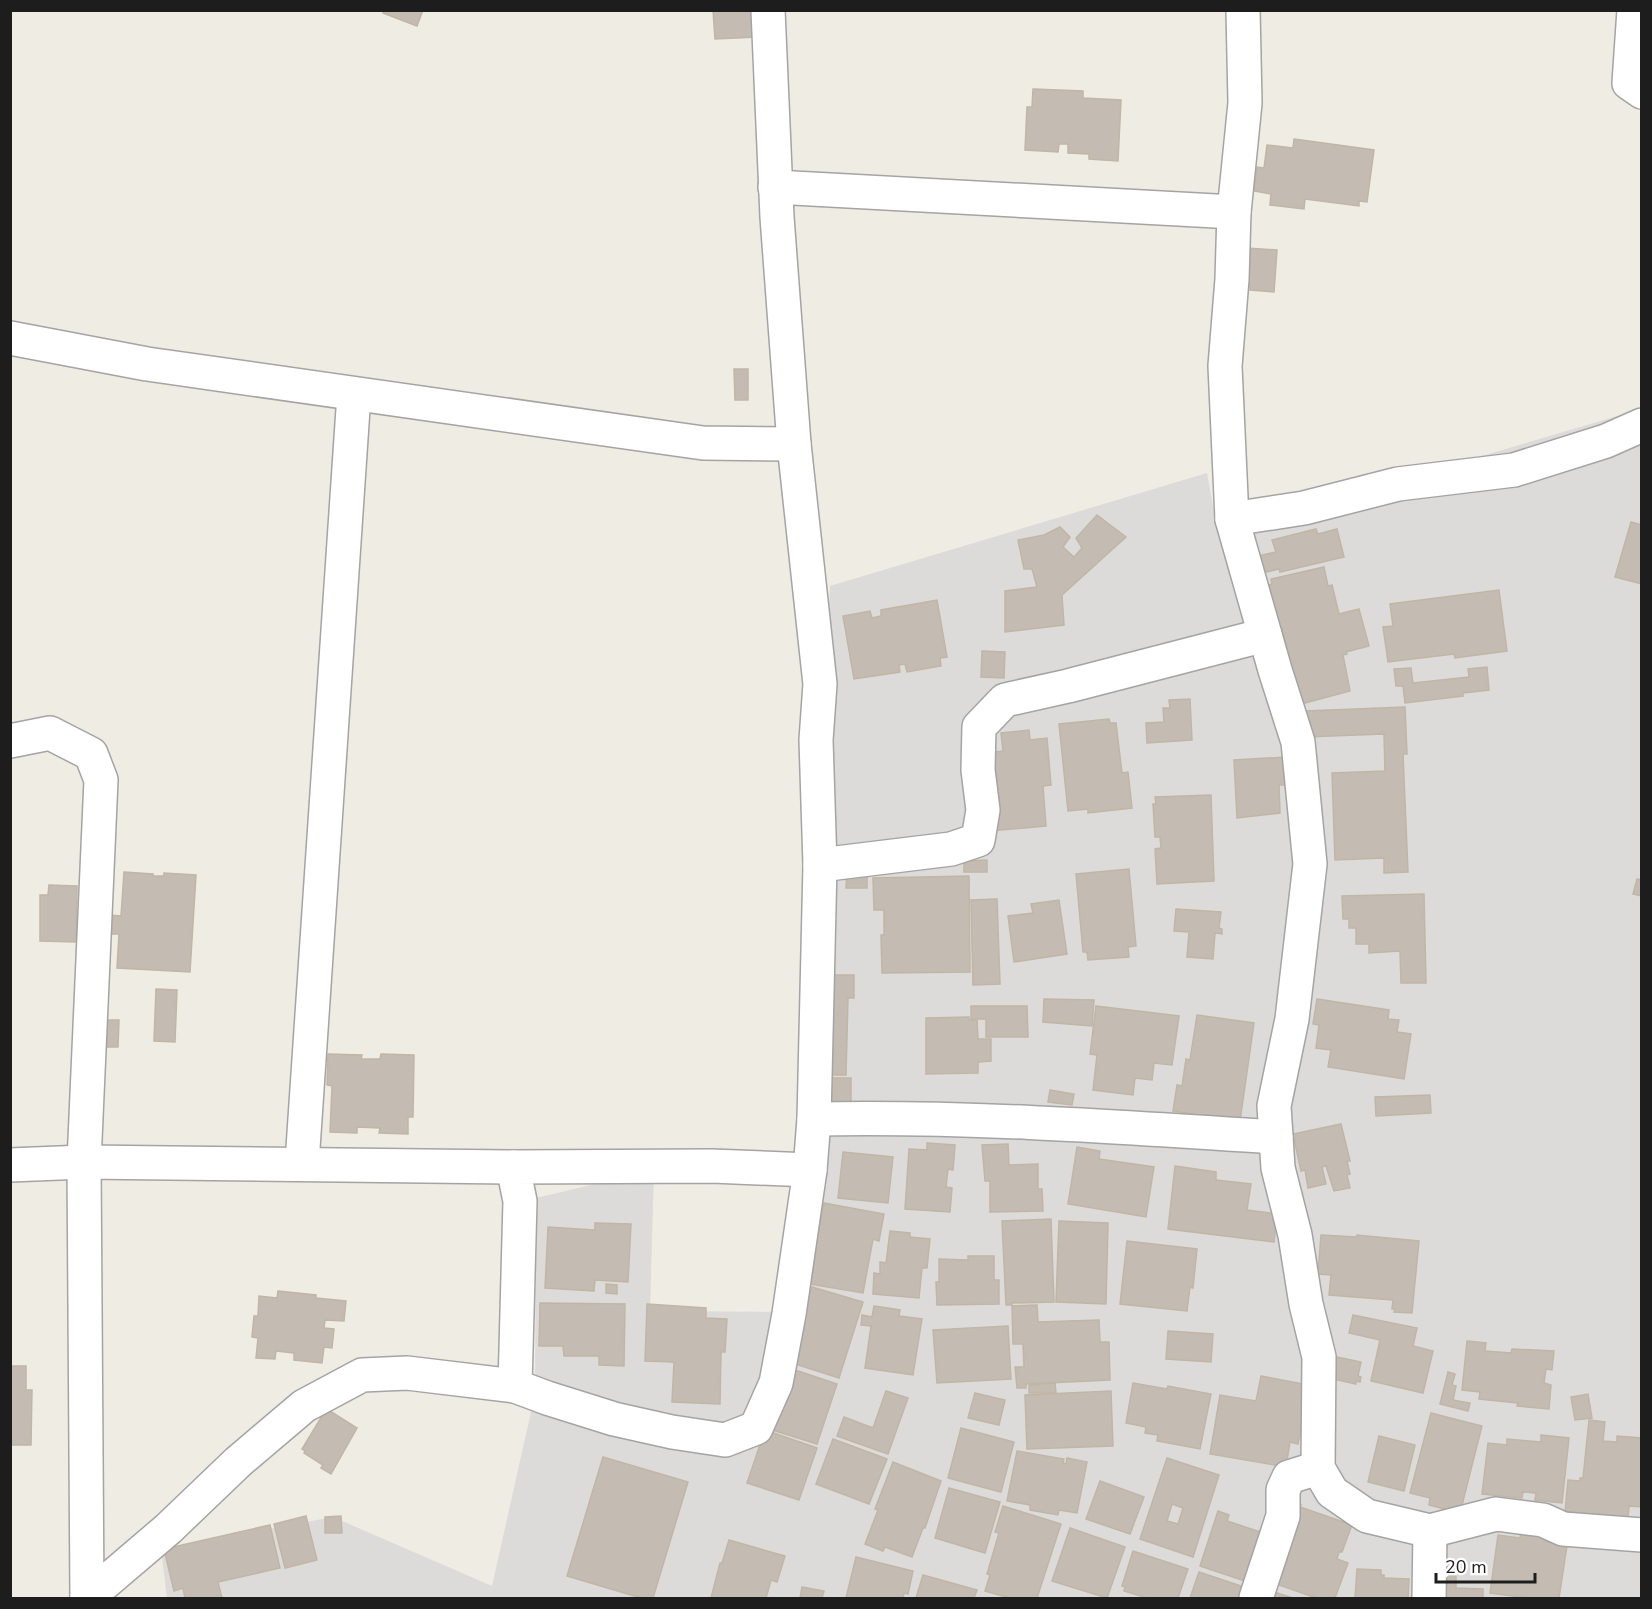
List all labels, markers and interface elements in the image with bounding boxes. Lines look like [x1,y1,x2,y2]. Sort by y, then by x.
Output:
scale bar [1436,1546,1535,1584]
text: 20 m [1445,1555,1487,1579]

